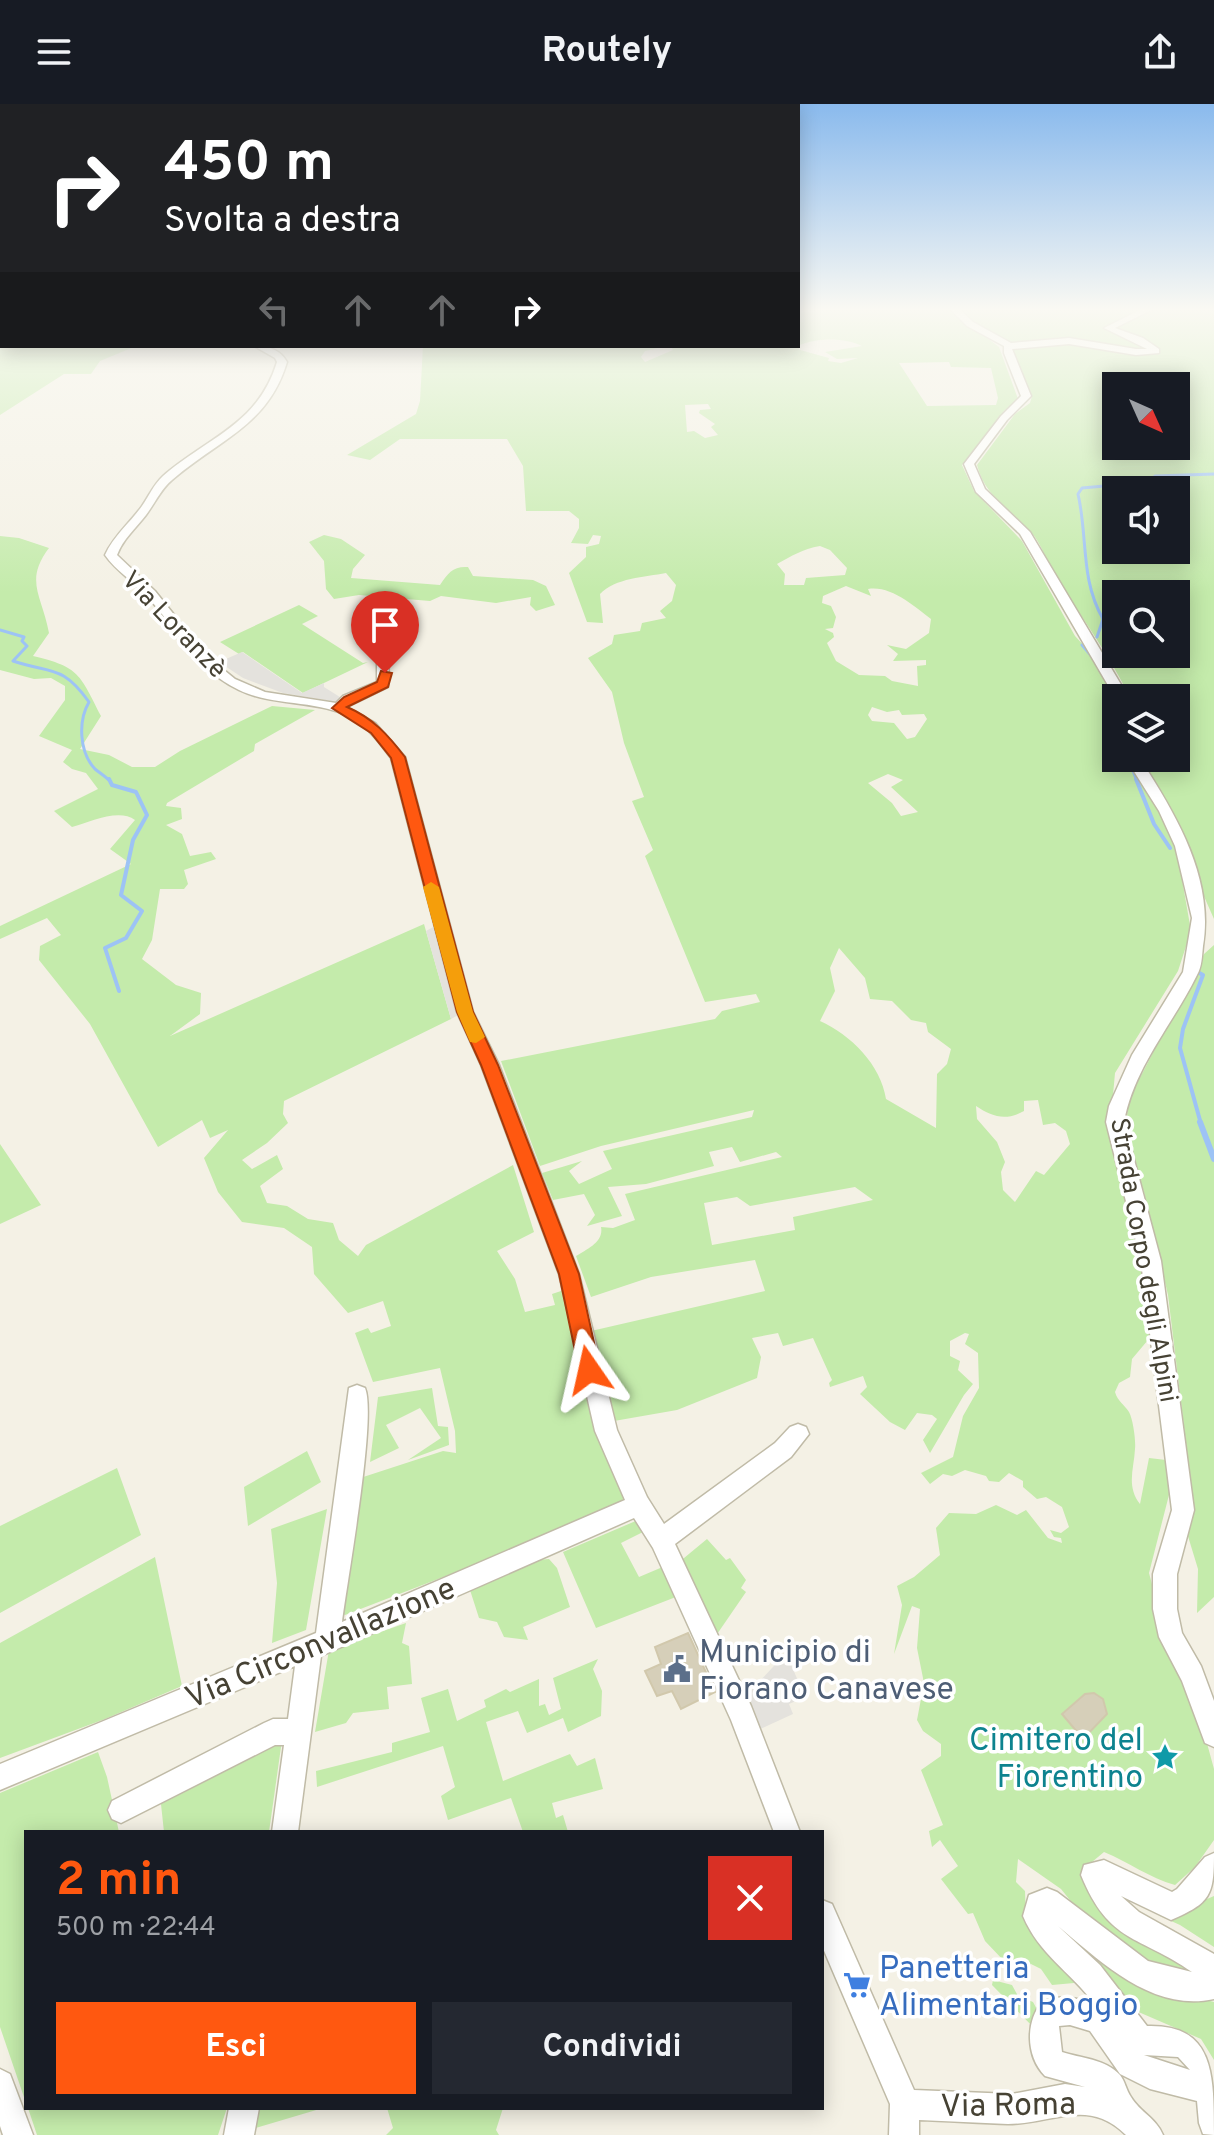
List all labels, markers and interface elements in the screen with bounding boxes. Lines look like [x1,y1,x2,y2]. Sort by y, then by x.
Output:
text: Routely [542,29,672,75]
icon: menu [32,30,76,74]
icon: share [1138,30,1182,74]
text: 450 m [164,130,334,200]
icon: right [32,136,136,240]
text: Svolta a destra [164,199,401,245]
icon: left [252,288,296,332]
icon: ahead [336,288,380,332]
icon: ahead [420,288,464,332]
icon: right [504,288,548,332]
north arrow [1102,372,1190,460]
map controls [1102,372,1190,772]
button: sound [1102,476,1190,564]
street label: Via Loranzè [114,565,233,687]
button: search [1102,580,1190,668]
pin [351,591,419,673]
icon: arrive [363,603,407,647]
button: layers [1102,684,1190,772]
street label: Strada Corpo degli Alpini [1101,1116,1184,1405]
position arrow [547,1328,631,1412]
street label: Via Circonvallazione [180,1570,462,1720]
place label: Municipio di Fiorano Canavese [699,1634,954,1711]
public building icon: Municipio di Fiorano Canavese [662,1654,692,1684]
place label: Cimitero del Fiorentino [969,1722,1143,1799]
place icon: Cimitero del Fiorentino [1150,1742,1180,1772]
text: 2 min [56,1852,181,1912]
button: close [708,1856,792,1940]
text: 500 m · 22:44 [56,1912,216,1945]
place label: Panetteria Alimentari Boggio [879,1950,1138,2027]
supermarket icon: Panetteria Alimentari Boggio [842,1970,872,2000]
button: Esci [56,2002,416,2094]
button: Condividi [432,2002,792,2094]
street label: Via Roma [940,2086,1076,2128]

